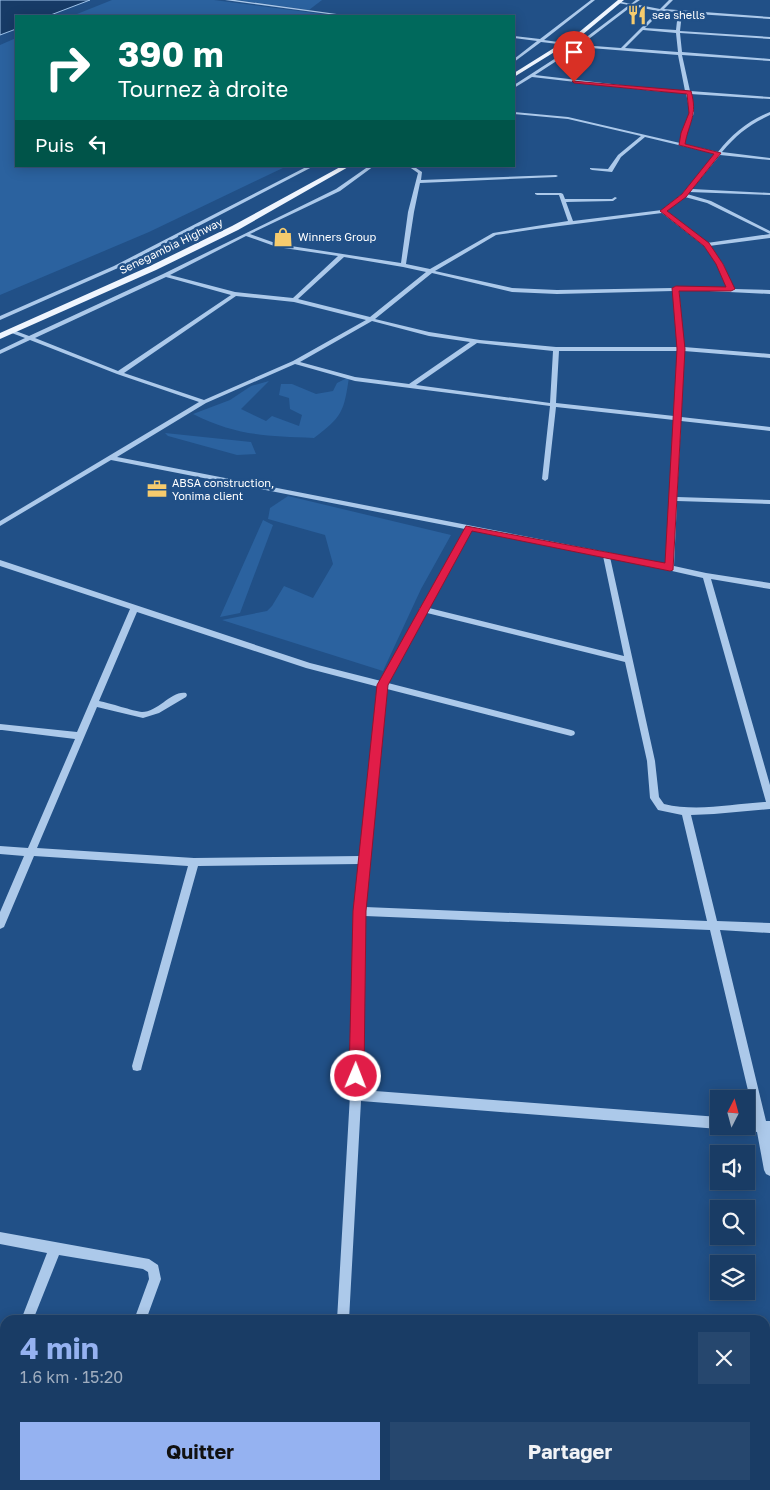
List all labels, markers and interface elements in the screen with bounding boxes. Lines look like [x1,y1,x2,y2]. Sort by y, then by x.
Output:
restaurant icon: sea shells [626,4,648,26]
place label: sea shells [652,8,705,21]
pin [553,31,595,82]
text: 390 m [118,33,224,75]
icon: right [35,35,100,100]
icon: arrive [560,38,588,66]
text: Tournez à droite [118,75,288,102]
icon: left [84,130,112,158]
text: Puis [35,133,74,156]
street label: Senegambia Highway [117,215,225,276]
shop icon: Winners Group [272,226,294,248]
place label: Winners Group [298,230,376,243]
place label: ABSA construction, Yonima client [172,476,274,502]
office icon: ABSA construction, Yonima client [146,478,168,500]
position arrow [329,1049,381,1101]
north arrow [710,1090,755,1135]
map controls [710,1090,755,1300]
button: sound [710,1145,755,1190]
button: search [710,1200,755,1245]
button: layers [710,1255,755,1300]
text: 4 min [20,1330,99,1366]
button: close [698,1332,750,1384]
text: 1.6 km · 15:20 [20,1367,123,1387]
button: Quitter [20,1422,380,1480]
button: Partager [390,1422,750,1480]

